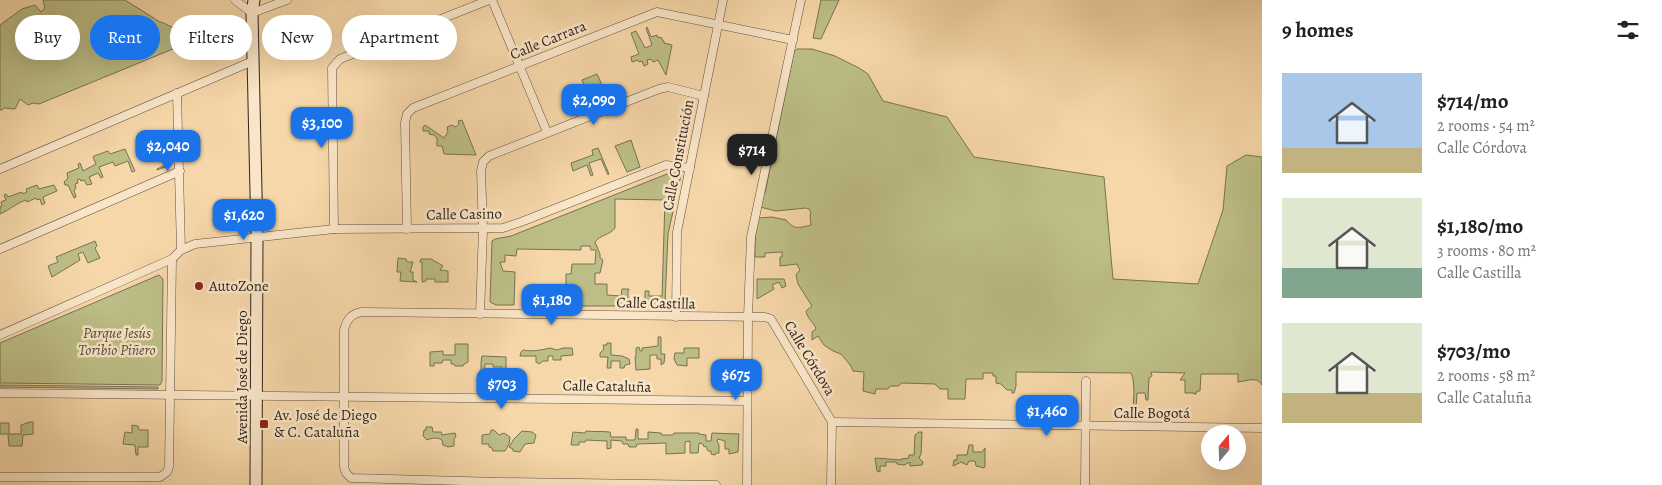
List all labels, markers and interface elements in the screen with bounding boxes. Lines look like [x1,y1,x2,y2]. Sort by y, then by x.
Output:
chip: Buy [15,15,80,60]
chip: Rent [90,15,160,60]
chip: Filters [170,15,252,60]
chip: New [262,15,332,60]
chip: Apartment [342,15,457,60]
street label: Calle Carrara [507,16,589,64]
text: 9 homes [1282,16,1353,44]
icon: filters [1614,16,1642,44]
pin: $2,090 [553,84,635,126]
text: $714/mo [1437,87,1508,115]
text: $2,090 [573,89,616,111]
icon: home [1322,93,1382,153]
street label: Calle Constitución [657,98,699,212]
pin: $3,100 [281,106,363,149]
text: $3,100 [302,112,342,134]
text: 2 rooms · 54 m² [1437,115,1535,137]
pin: $2,040 [127,130,209,172]
pin: $714 [722,134,782,176]
text: $2,040 [146,135,190,157]
text: Calle Córdova [1437,137,1527,159]
text: $714 [738,139,766,161]
pin: $1,620 [203,198,285,241]
street label: Calle Casino [426,203,502,225]
text: $1,620 [224,204,264,226]
text: $1,180/mo [1437,212,1523,240]
icon: home [1322,218,1382,278]
text: 3 rooms · 80 m² [1437,240,1536,262]
text: Calle Castilla [1437,262,1522,284]
place label: AutoZone [208,276,269,296]
marker: AutoZone [193,280,205,292]
pin: $1,180 [511,284,593,326]
text: $1,180 [533,289,571,311]
street label: Calle Castilla [616,292,696,314]
street label: Avenida José de Diego [232,310,252,445]
street label: Calle Córdova [780,317,840,399]
park label: Parque Jesús Toribio Piñero [78,323,156,360]
text: $703/mo [1437,337,1511,365]
icon: home [1322,343,1382,403]
pin: $675 [706,358,766,401]
text: $675 [722,364,750,386]
text: 2 rooms · 58 m² [1437,365,1535,387]
pin: $703 [472,368,532,410]
text: $703 [487,373,517,395]
street label: Calle Cataluña [562,375,652,397]
text: Calle Cataluña [1437,387,1532,409]
pin: $1,460 [1006,394,1088,437]
text: $1,460 [1027,400,1067,422]
street label: Calle Bogotá [1114,403,1190,423]
place label: Av. José de Diego & C. Cataluña [273,405,377,442]
marker: Av. José de Diego & C. Cataluña [258,418,270,430]
north arrow [1201,425,1246,470]
map controls [1201,425,1246,470]

